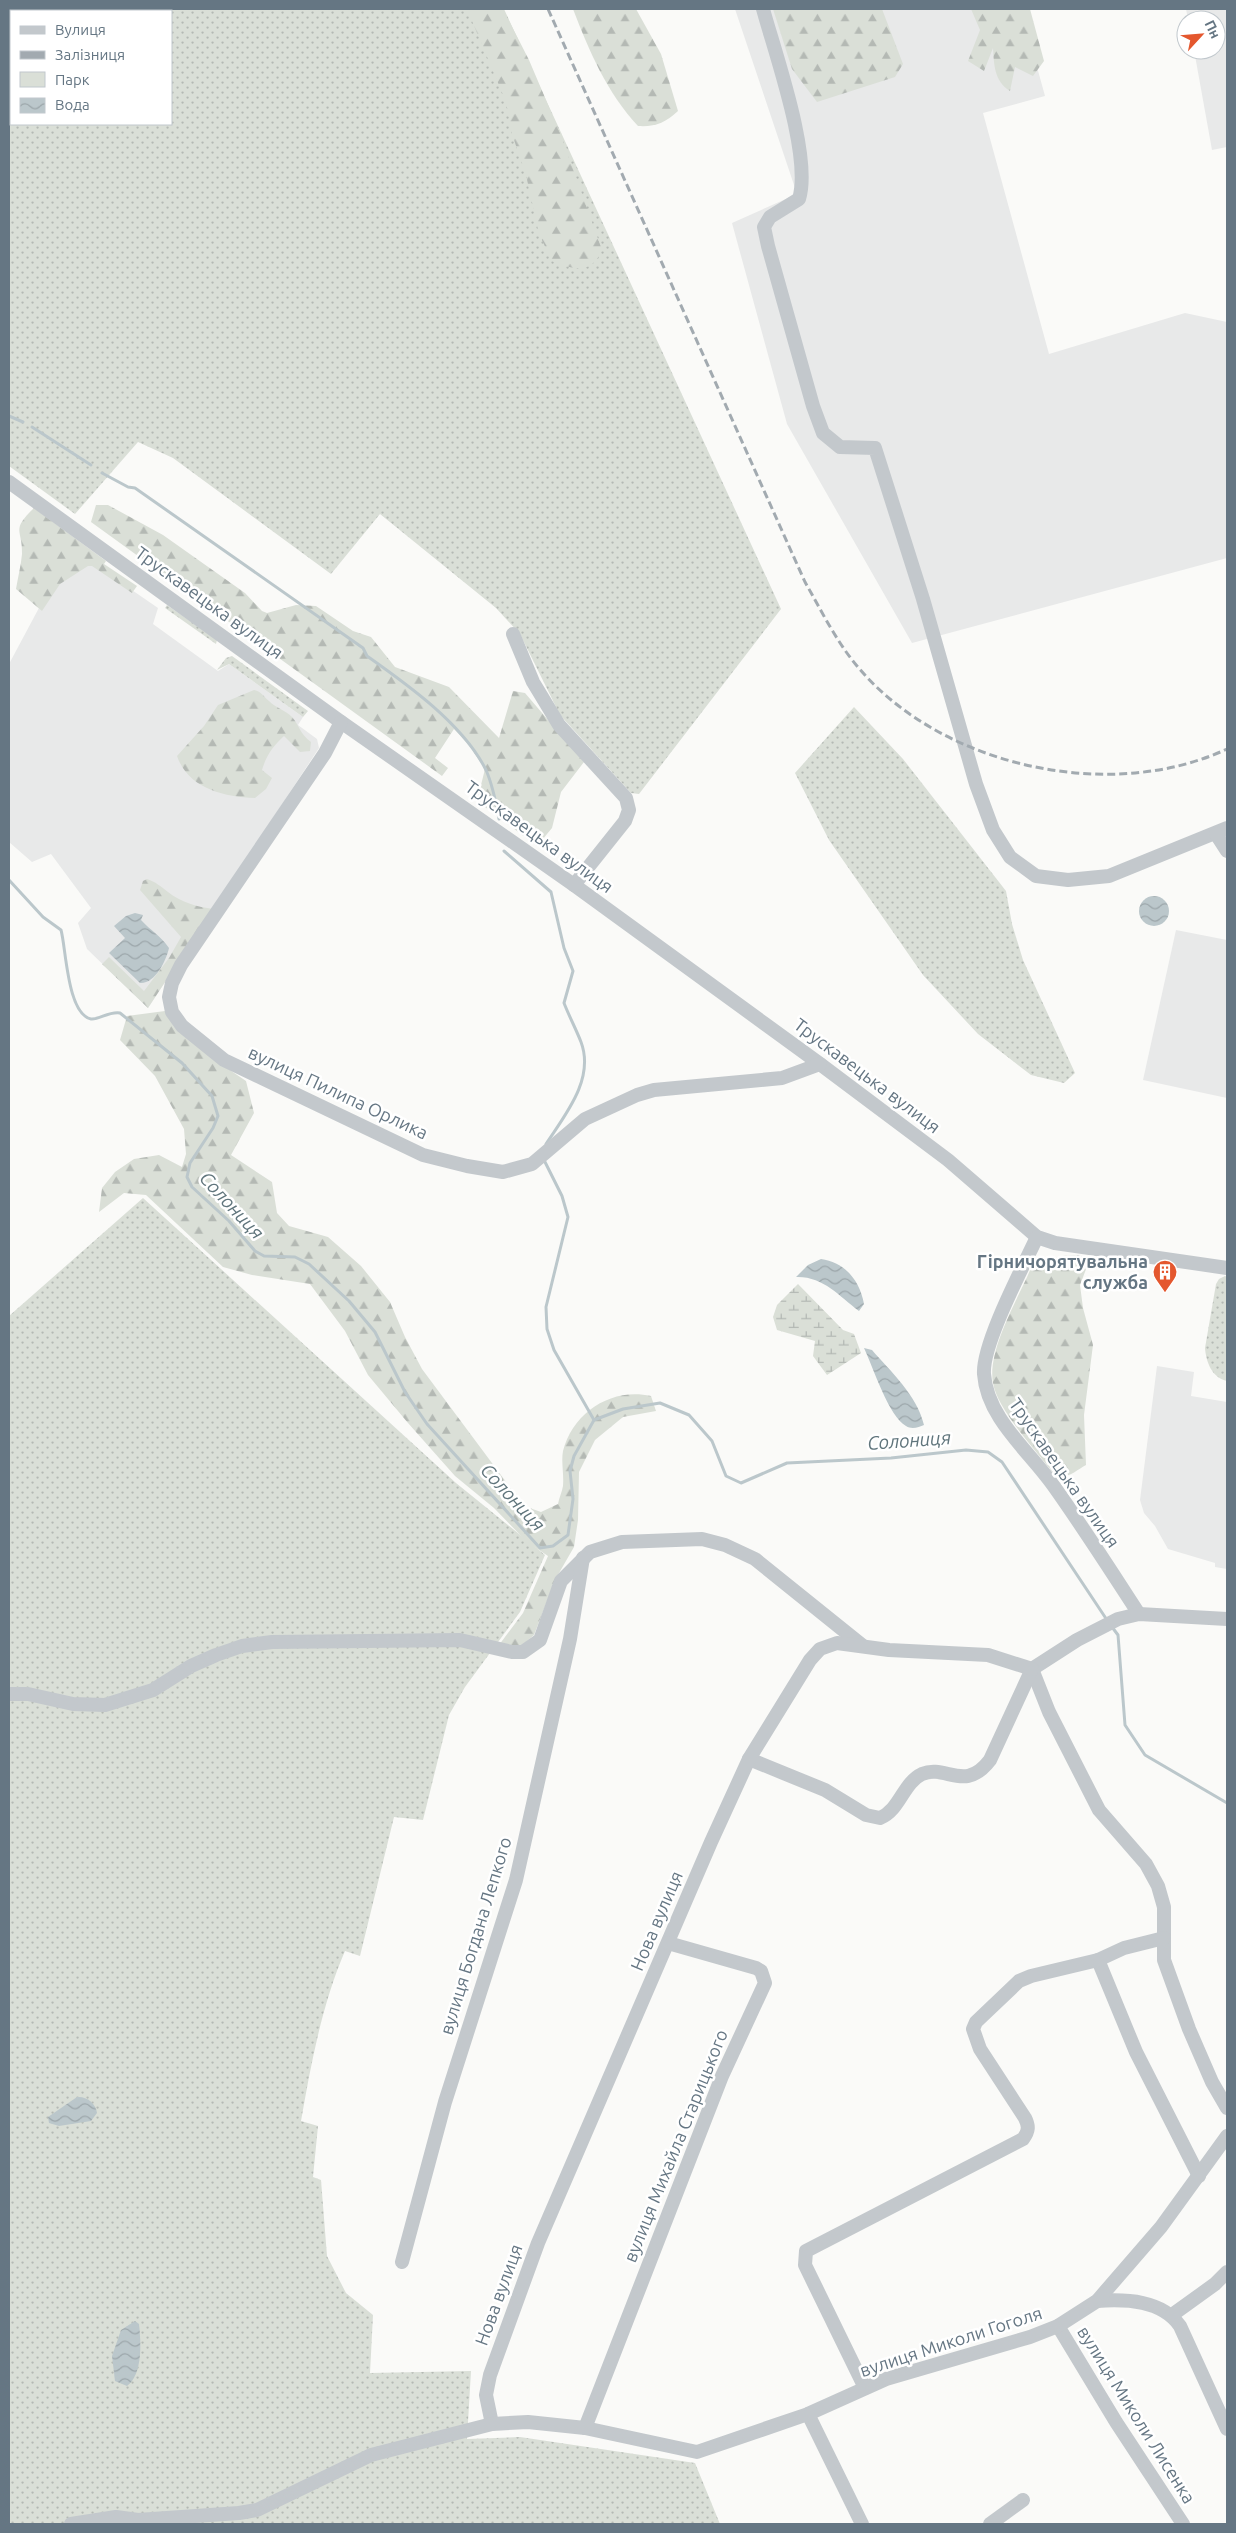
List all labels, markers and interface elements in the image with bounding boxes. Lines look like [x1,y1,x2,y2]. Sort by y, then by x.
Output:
legend [10,10,172,125]
north arrow [1176,10,1226,60]
text: Пн [1201,18,1224,41]
text: Вулиця [55,21,106,38]
text: Залізниця [55,46,125,63]
text: Парк [55,71,90,88]
text: Вода [55,96,90,113]
street label: Трускавецька вулиця [132,542,287,662]
street label: Трускавецька вулиця [462,776,617,896]
street label: Трускавецька вулиця [791,1014,945,1137]
street label: вулиця Пилипа Орлика [245,1042,431,1143]
water label: Солониця [195,1167,269,1243]
place label: Гірничорятувальна служба [977,1251,1148,1292]
building icon: Гірничорятувальна служба [1152,1259,1178,1293]
street label: Трускавецька вулиця [1006,1394,1124,1551]
water label: Солониця [866,1426,952,1454]
water label: Солониця [476,1459,550,1535]
street label: вулиця Богдана Лепкого [435,1834,515,2037]
street label: Нова вулиця [626,1868,686,1973]
street label: вулиця Михайла Старицького [619,2026,731,2265]
street label: Нова вулиця [471,2241,526,2348]
street label: вулиця Миколи Гоголя [857,2302,1044,2380]
street label: вулиця Миколи Лисенка [1074,2322,1200,2507]

